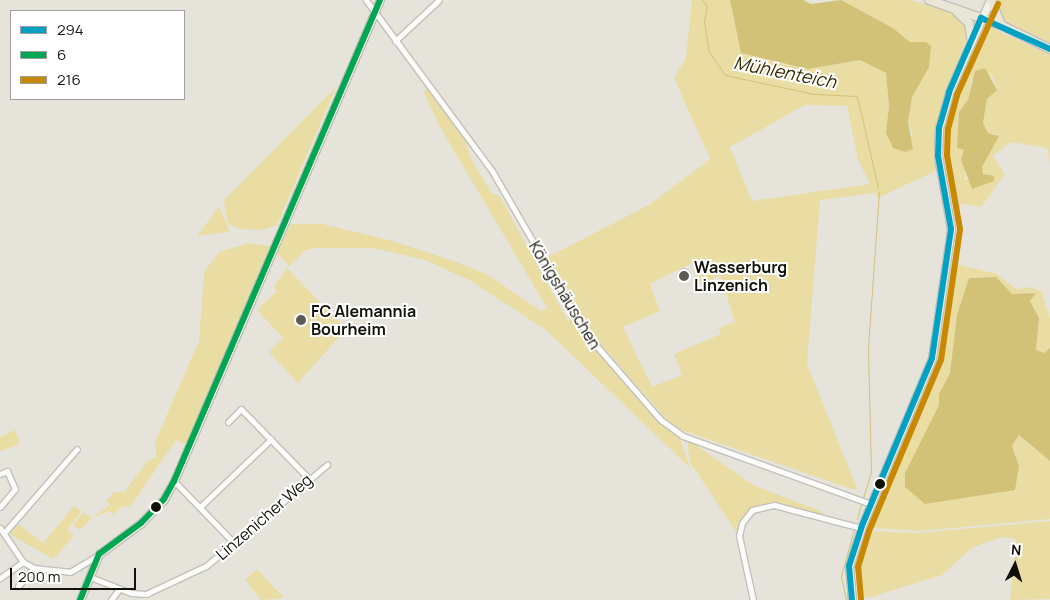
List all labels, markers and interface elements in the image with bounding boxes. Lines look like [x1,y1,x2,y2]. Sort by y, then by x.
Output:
legend [10,10,185,100]
text: 294 [57,19,84,40]
text: 6 [57,44,66,65]
water label: Mühlenteich [732,51,838,93]
text: 216 [57,69,81,90]
street label: Königshäuschen [525,237,605,353]
place label: Wasserburg Linzenich [694,257,787,295]
marker: Wasserburg Linzenich [678,270,690,282]
place label: FC Alemannia Bourheim [311,301,416,339]
marker: FC Alemannia Bourheim [295,314,307,326]
street label: Linzenicher Weg [212,470,316,564]
unlabelled marker [875,479,885,489]
unlabelled marker [151,502,161,512]
north arrow [990,540,1040,590]
text: N [1011,540,1022,559]
scale bar [12,558,139,590]
text: 200 m [18,566,61,587]

